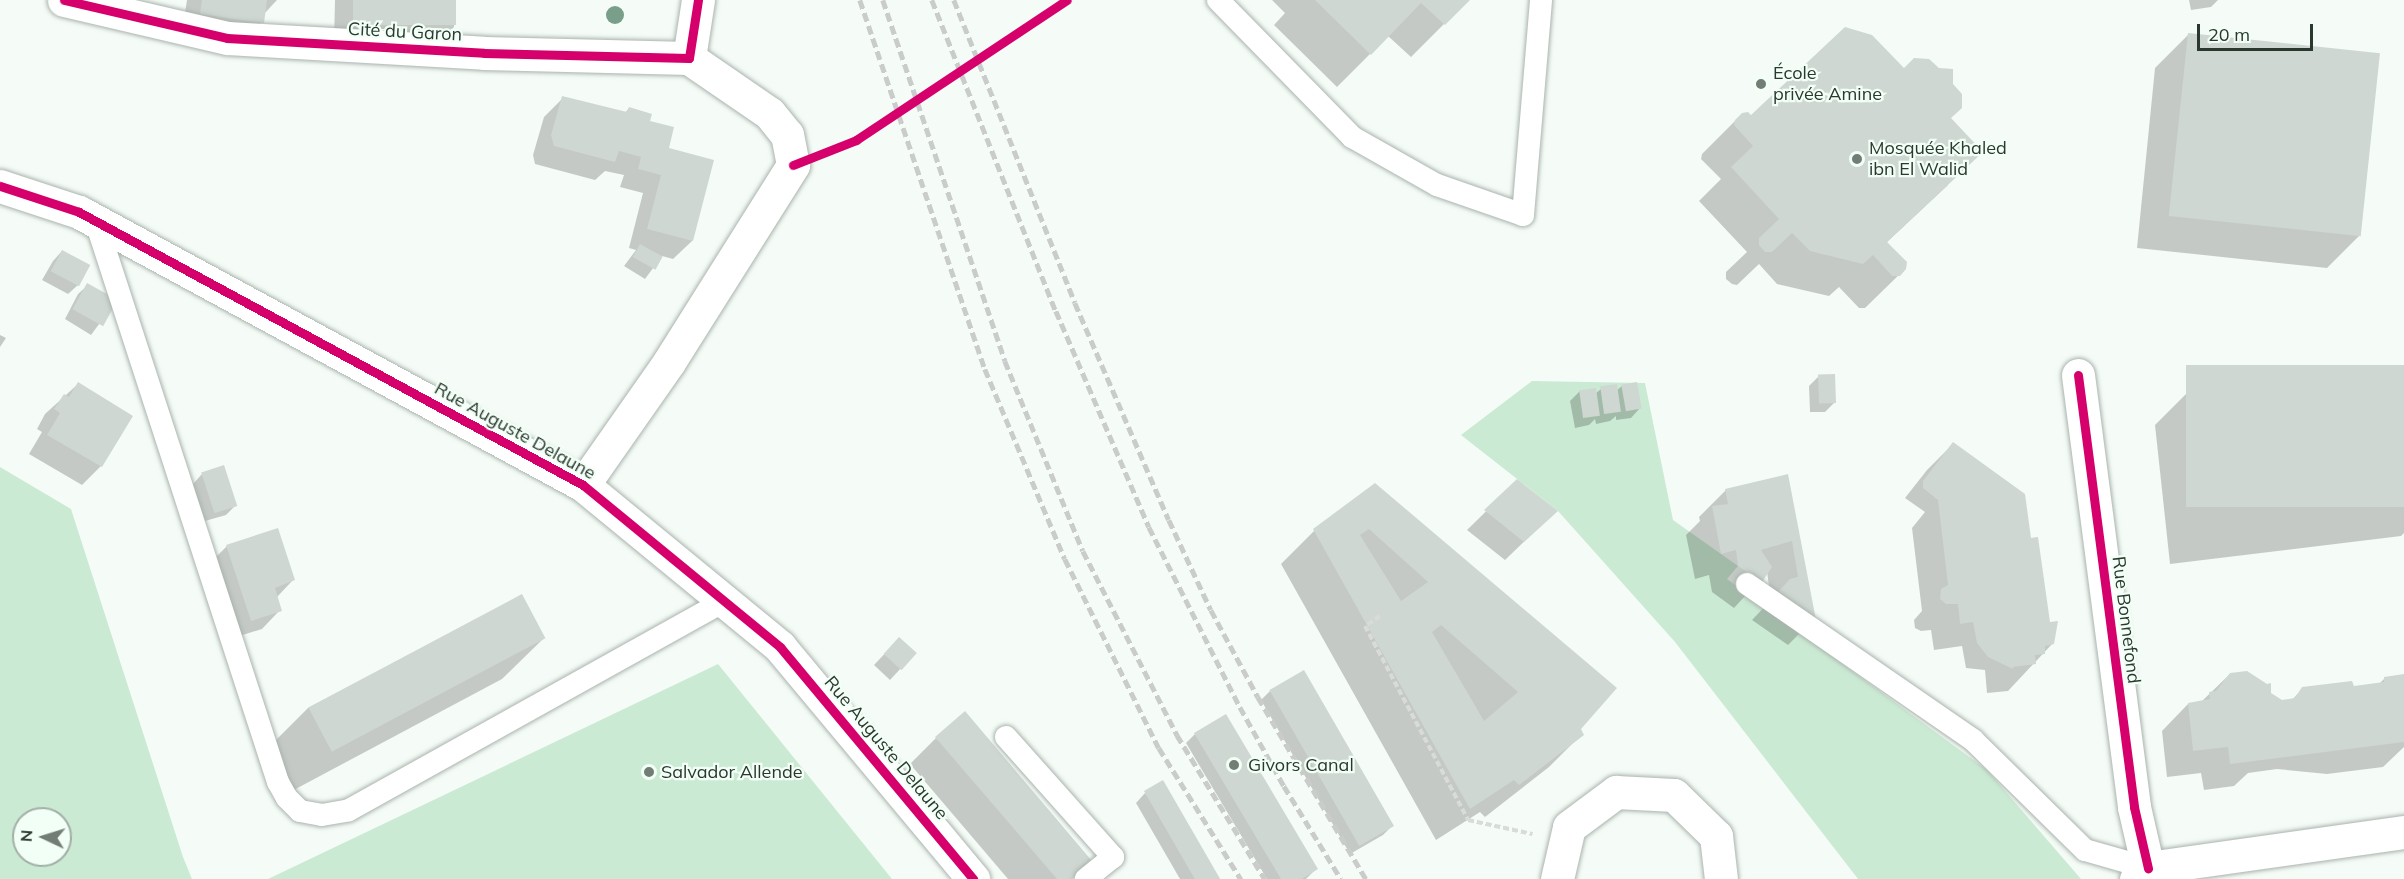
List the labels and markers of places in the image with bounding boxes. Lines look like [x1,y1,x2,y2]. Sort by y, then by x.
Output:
place label: École privée Amine [1773,63,1882,106]
marker: École privée Amine [1754,77,1768,91]
place label: Mosquée Khaled ibn El Walid [1869,138,2007,180]
marker: Mosquée Khaled ibn El Walid [1850,152,1864,166]
place label: Givors Canal [1248,754,1354,776]
marker: Givors Canal [1225,756,1243,774]
place label: Salvador Allende [661,761,803,783]
marker: Salvador Allende [642,765,656,779]

